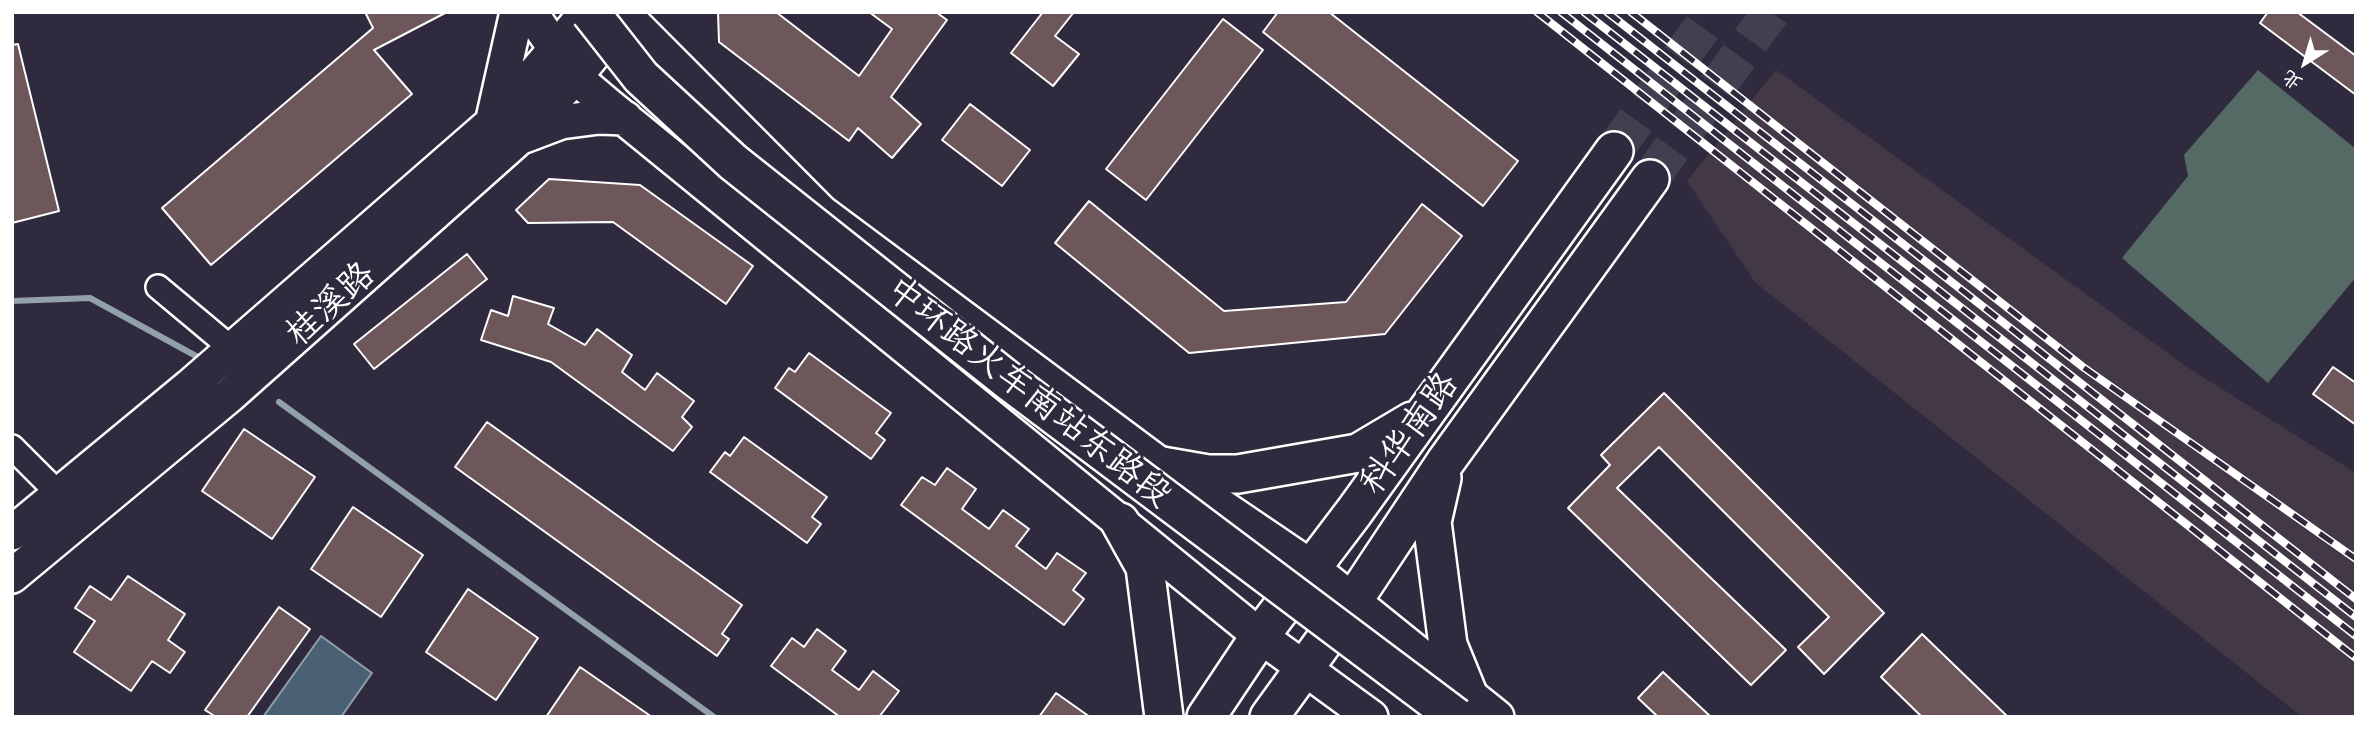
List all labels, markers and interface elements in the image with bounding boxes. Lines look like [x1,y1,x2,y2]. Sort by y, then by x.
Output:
north arrow [2270,28,2340,98]
text: 北 [2278,64,2307,95]
street label: 桂溪路 [278,254,384,356]
street label: 中环路火车南站东路段 [877,269,1179,517]
street label: 科华南路 [1352,365,1468,503]

